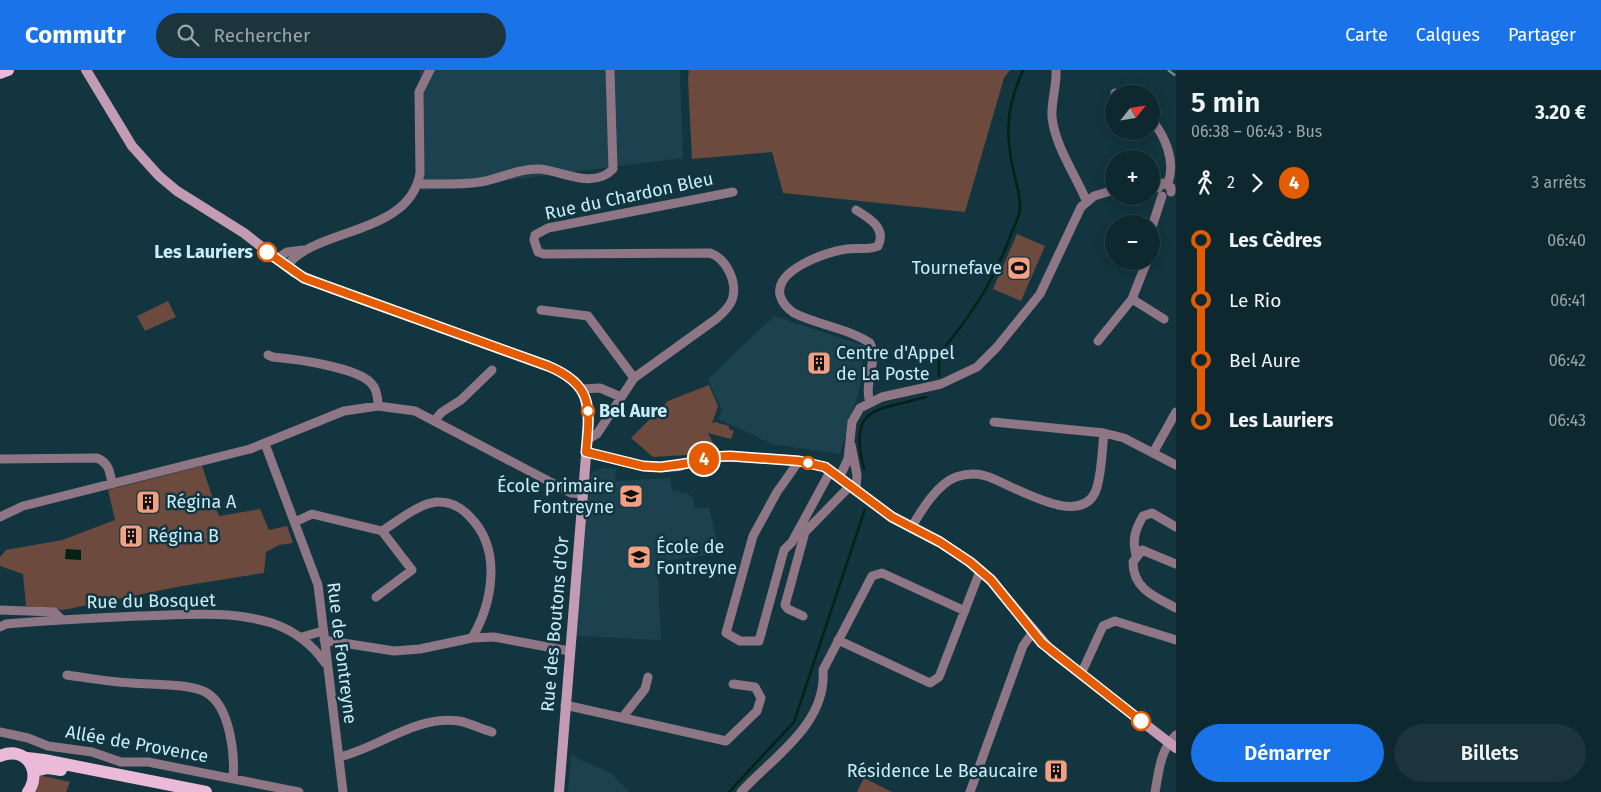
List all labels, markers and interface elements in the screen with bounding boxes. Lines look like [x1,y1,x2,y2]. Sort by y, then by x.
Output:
search box [156,13,506,58]
text: Commutr [25,21,126,49]
icon: search [174,21,202,49]
text: Rechercher [214,24,310,47]
text: Carte [1345,24,1388,46]
text: Calques [1416,24,1480,46]
text: Partager [1508,24,1576,46]
north arrow [1105,85,1160,140]
map controls [1105,85,1160,270]
text: 5 min [1191,86,1260,119]
text: 3.20 € [1535,101,1586,124]
text: 06:38 – 06:43 · Bus [1191,122,1322,141]
button: + [1105,150,1160,205]
street label: Rue du Chardon Bleu [543,167,715,225]
icon: walk [1191,169,1219,197]
icon: forward [1243,169,1271,197]
text: 4 [1289,172,1299,194]
text: 2 [1227,173,1235,192]
text: 3 arrêts [1531,173,1586,192]
button: − [1105,215,1160,270]
text: Les Cèdres [1229,229,1322,252]
text: 06:40 [1547,231,1586,250]
place label: Les Lauriers [154,241,253,263]
marker: Les Lauriers [257,242,277,262]
sports icon: Tournefave [1006,255,1032,281]
place label: Tournefave [912,257,1002,279]
text: Le Rio [1229,289,1281,312]
text: 06:41 [1550,291,1586,310]
place label: Centre d'Appel de La Poste [836,342,955,385]
text: Bel Aure [1229,349,1301,372]
building icon: Centre d'Appel de La Poste [806,350,832,376]
text: 06:42 [1549,351,1586,370]
place label: Bel Aure [599,400,667,422]
marker: Bel Aure [581,404,595,418]
text: Les Lauriers [1229,409,1333,432]
text: 06:43 [1549,411,1586,430]
line badge: 4 [688,443,720,475]
text: 4 [699,448,709,470]
unlabelled marker [801,456,815,470]
place label: École primaire Fontreyne [497,474,614,518]
school or university icon: École primaire Fontreyne [618,483,644,509]
building icon: Régina A [135,489,161,515]
place label: Régina A [166,491,237,513]
building icon: Régina B [118,523,144,549]
place label: Régina B [148,525,219,547]
street label: Rue des Boutons d'Or [536,535,574,713]
place label: École de Fontreyne [656,535,737,579]
school or university icon: École de Fontreyne [626,544,652,570]
street label: Rue de Fontreyne [322,581,362,725]
street label: Rue du Bosquet [86,589,216,613]
unlabelled marker [1131,711,1151,731]
street label: Allée de Provence [64,721,210,767]
button: Démarrer [1191,724,1384,782]
button: Billets [1394,724,1586,782]
building icon: Résidence Le Beaucaire [1043,758,1069,784]
place label: Résidence Le Beaucaire [847,760,1038,782]

